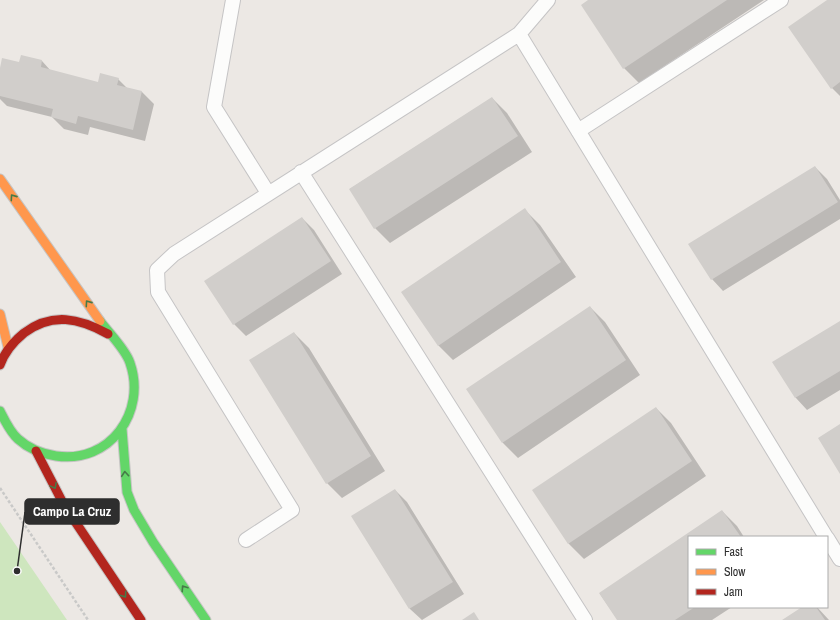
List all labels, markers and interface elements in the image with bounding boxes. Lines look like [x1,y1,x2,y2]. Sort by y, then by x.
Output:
one-way arrow [10,194,18,201]
one-way arrow [86,301,93,308]
one-way arrow [121,471,130,477]
one-way arrow [50,482,57,489]
callout: Campo La Cruz [25,499,119,524]
text: Campo La Cruz [33,503,112,520]
legend [688,536,828,608]
text: Fast [724,544,743,560]
text: Slow [724,564,746,580]
text: Jam [724,584,743,600]
one-way arrow [181,585,189,592]
one-way arrow [119,591,126,598]

